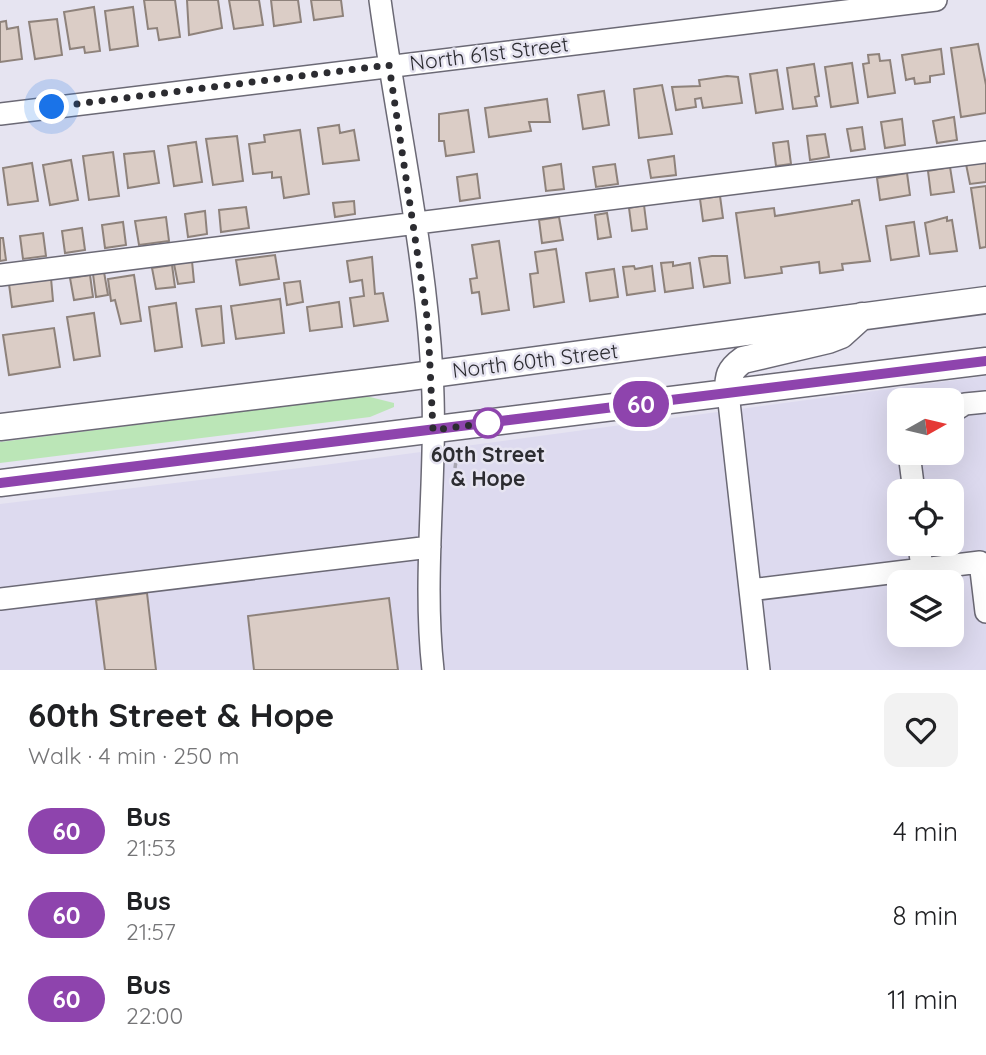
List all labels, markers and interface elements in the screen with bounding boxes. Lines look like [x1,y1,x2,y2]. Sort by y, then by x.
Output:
street label: North 61st Street [408,30,570,76]
your location [34,89,69,124]
street label: North 60th Street [451,337,619,383]
line badge: 60 [610,381,672,427]
north arrow [887,388,964,466]
map controls [887,388,964,647]
text: 60 [627,389,655,419]
marker: 60th Street & Hope [473,408,503,438]
place label: 60th Street & Hope [431,441,545,491]
button: locate [887,479,964,556]
button: layers [887,570,964,647]
button: heart [884,693,958,767]
text: 60th Street & Hope [28,694,334,735]
text: Walk · 4 min · 250 m [28,741,239,770]
text: Bus [126,800,171,833]
text: 4 min [893,815,958,848]
text: 60 [52,816,81,846]
text: 21:53 [126,833,176,862]
text: Bus [126,884,171,917]
text: 8 min [893,899,958,932]
text: 60 [52,900,81,930]
text: 21:57 [126,917,176,946]
text: Bus [126,968,171,1001]
text: 11 min [887,983,958,1016]
text: 60 [52,984,81,1014]
text: 22:00 [126,1001,183,1030]

